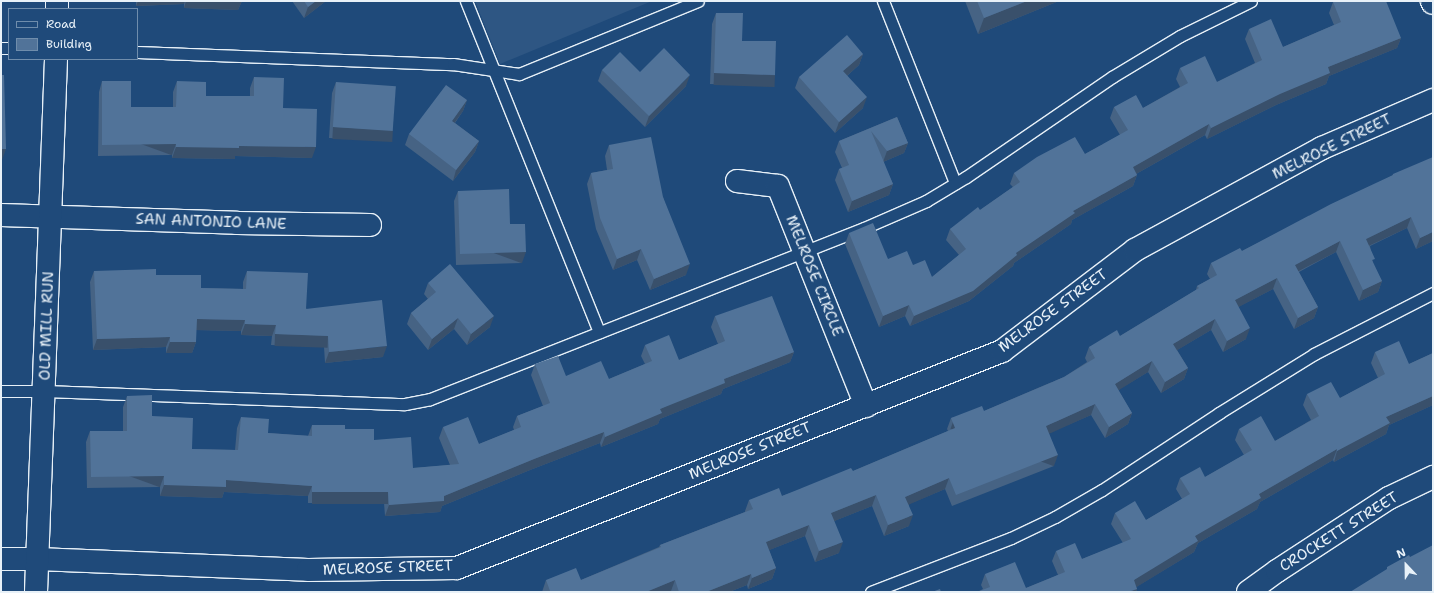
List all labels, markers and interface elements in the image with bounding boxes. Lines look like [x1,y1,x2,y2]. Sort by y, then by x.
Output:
legend [8,8,138,60]
text: Road [46,16,76,32]
text: Building [46,36,92,52]
street label: MELROSE STREET [1270,110,1394,184]
street label: SAN ANTONIO LANE [135,210,287,234]
street label: MELROSE CIRCLE [782,213,846,339]
street label: MELROSE STREET [995,265,1111,357]
street label: OLD MILL RUN [36,271,58,381]
street label: MELROSE STREET [686,418,814,484]
street label: CROCKETT STREET [1276,488,1402,576]
north arrow [1386,545,1426,585]
text: N [1394,545,1408,562]
street label: MELROSE STREET [323,557,453,579]

